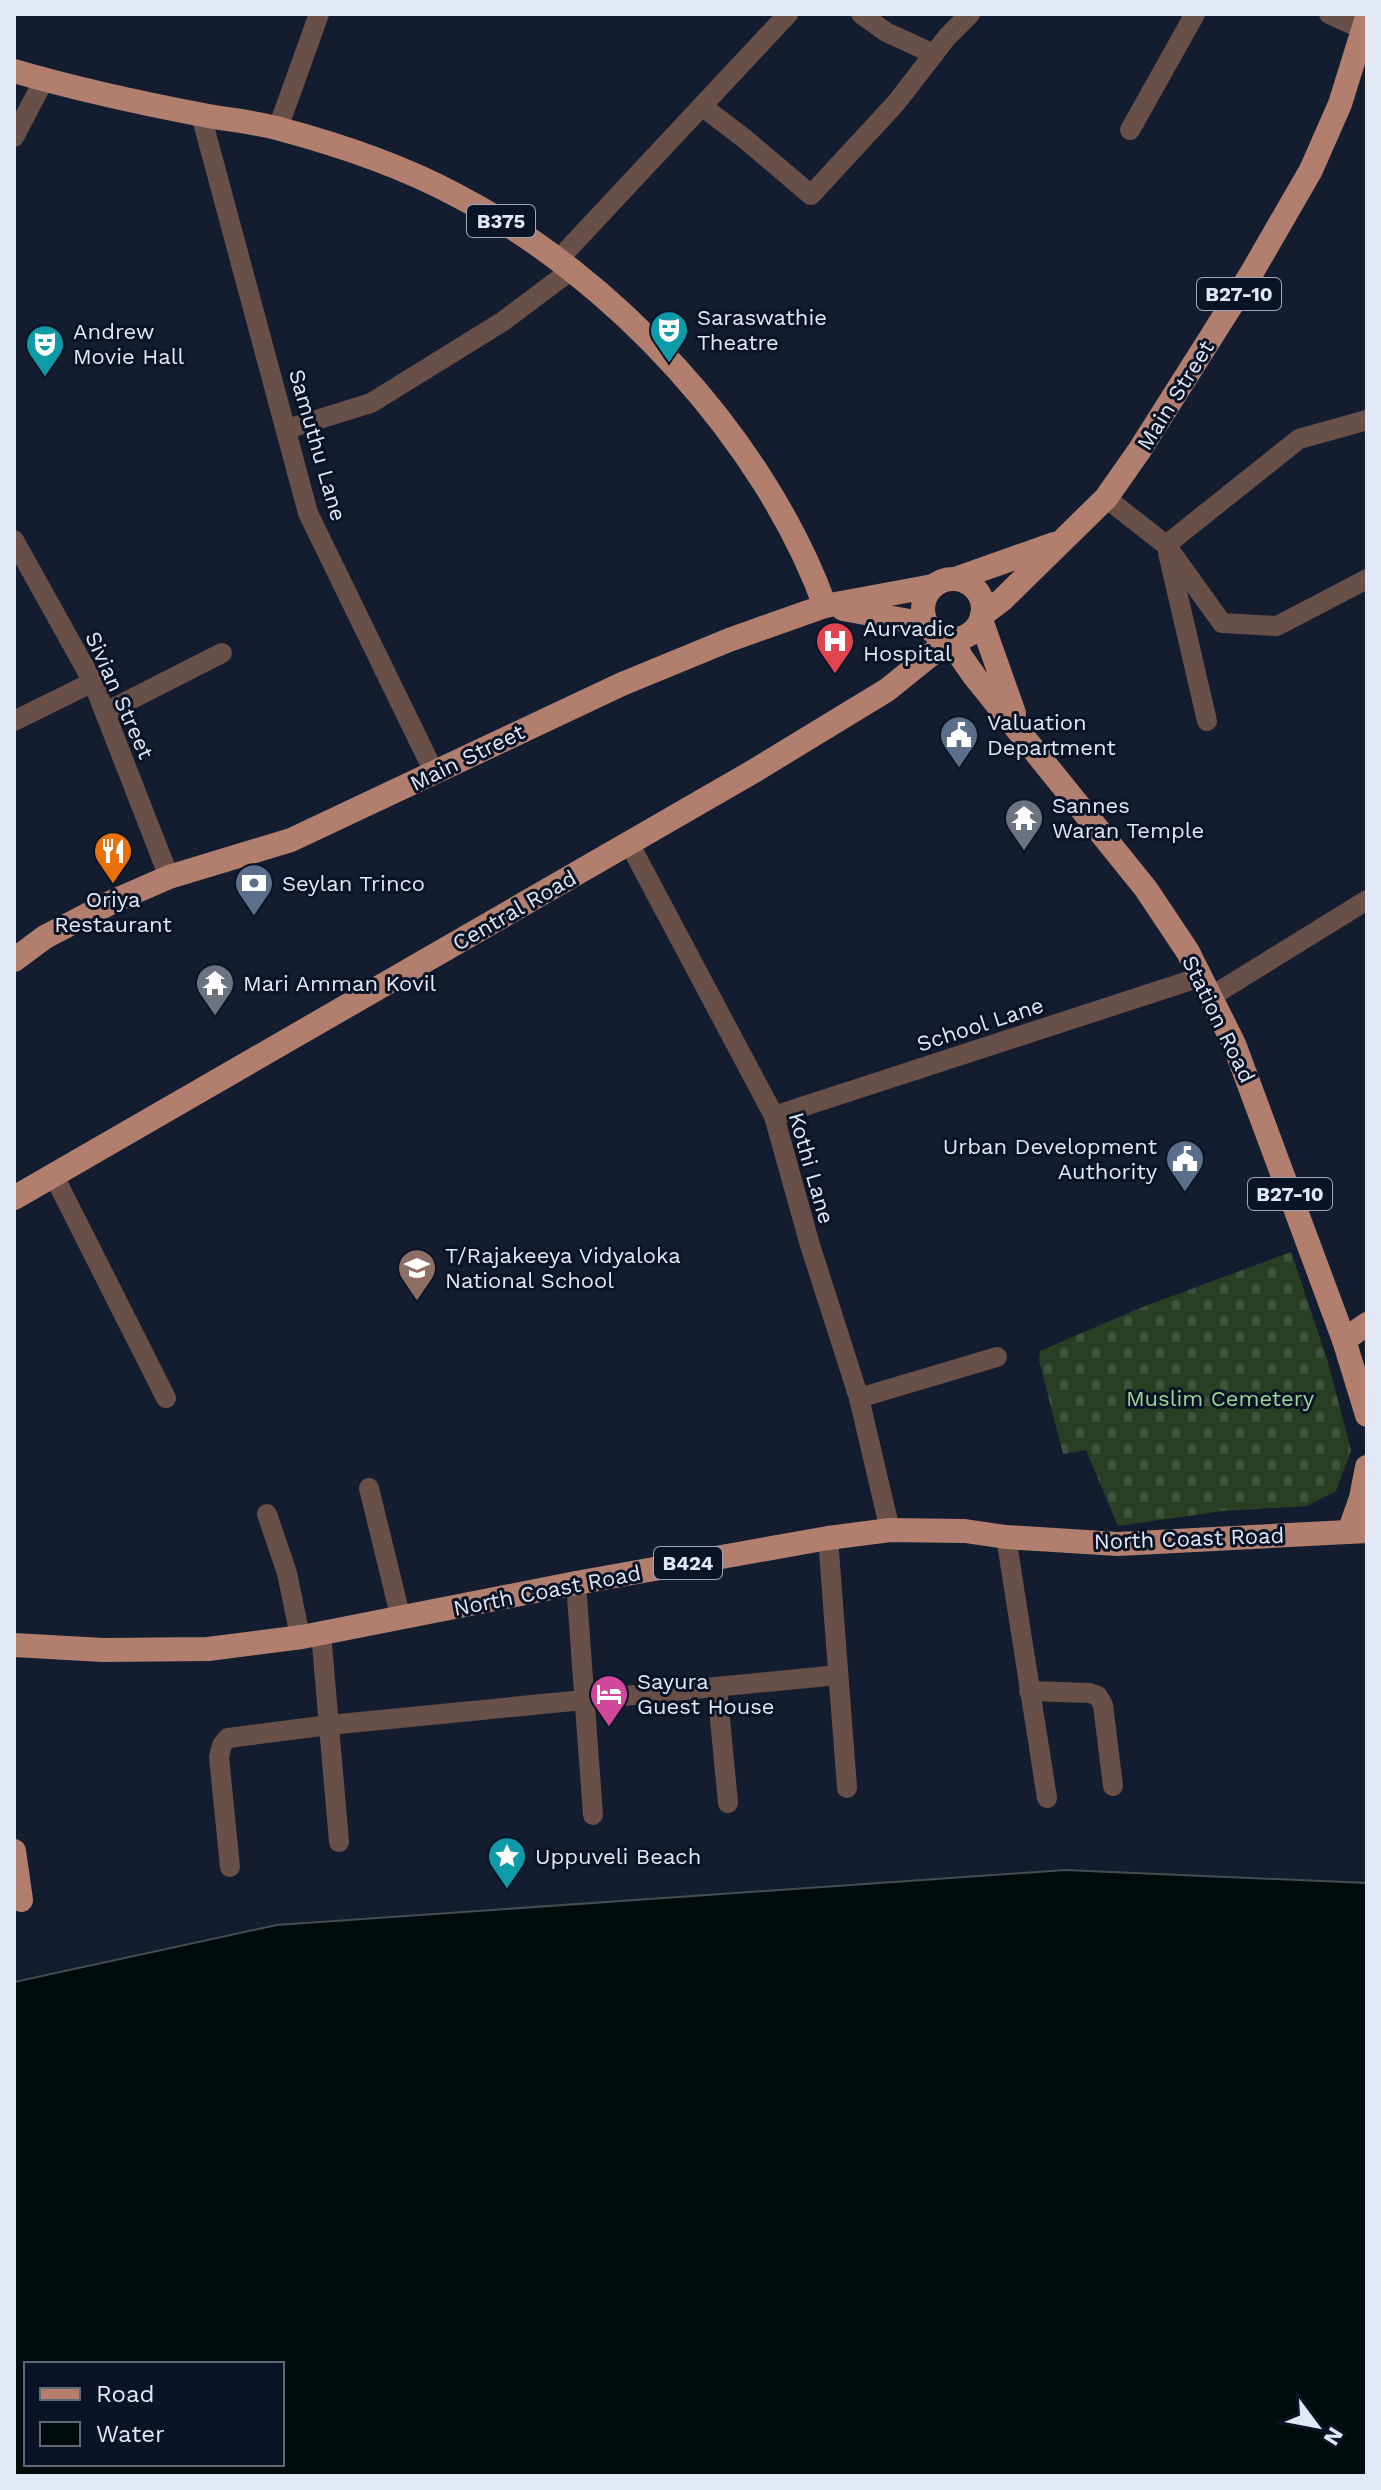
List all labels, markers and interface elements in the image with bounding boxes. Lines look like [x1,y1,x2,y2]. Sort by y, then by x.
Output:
road number: B375 [467,205,535,237]
road number: B27-10 [1197,278,1281,310]
place label: Saraswathie Theatre [697,305,827,355]
theatre icon: Saraswathie Theatre [648,309,690,364]
place label: Andrew Movie Hall [73,319,185,369]
theatre icon: Andrew Movie Hall [24,323,66,378]
street label: Main Street [1132,336,1219,455]
street label: Samuthu Lane [284,366,351,524]
place label: Aurvadic Hospital [863,616,955,666]
hospital icon: Aurvadic Hospital [814,620,856,675]
street label: Sivian Street [80,628,159,763]
place label: Valuation Department [987,710,1116,760]
public building icon: Valuation Department [938,714,980,769]
street label: Main Street [406,719,529,796]
place label: Sannes Waran Temple [1052,793,1204,843]
temple icon: Sannes Waran Temple [1003,797,1045,852]
restaurant icon: Oriya Restaurant [92,830,134,885]
bank icon: Seylan Trinco [233,862,275,917]
street label: Central Road [448,865,581,956]
place label: Seylan Trinco [282,871,425,896]
place label: Oriya Restaurant [54,887,172,937]
street label: Station Road [1177,952,1260,1087]
temple icon: Mari Amman Kovil [194,962,236,1017]
place label: Mari Amman Kovil [243,971,437,996]
street label: School Lane [914,992,1047,1057]
street label: Kothi Lane [784,1110,839,1227]
place label: Urban Development Authority [943,1134,1158,1184]
public building icon: Urban Development Authority [1164,1138,1206,1193]
road number: B27-10 [1248,1178,1332,1210]
place label: T/Rajakeeya Vidyaloka National School [445,1243,681,1293]
school or university icon: T/Rajakeeya Vidyaloka National School [396,1247,438,1302]
park label: Muslim Cemetery [1126,1386,1315,1411]
street label: North Coast Road [1093,1523,1285,1554]
road number: B424 [654,1547,722,1579]
street label: North Coast Road [451,1560,643,1621]
place label: Sayura Guest House [637,1669,775,1719]
hotel icon: Sayura Guest House [588,1673,630,1728]
place icon: Uppuveli Beach [486,1835,528,1890]
place label: Uppuveli Beach [535,1844,701,1869]
legend [24,2362,284,2466]
text: Road [96,2380,155,2408]
north arrow [1277,2386,1357,2466]
text: Water [96,2420,165,2448]
text: N [1319,2423,1348,2450]

